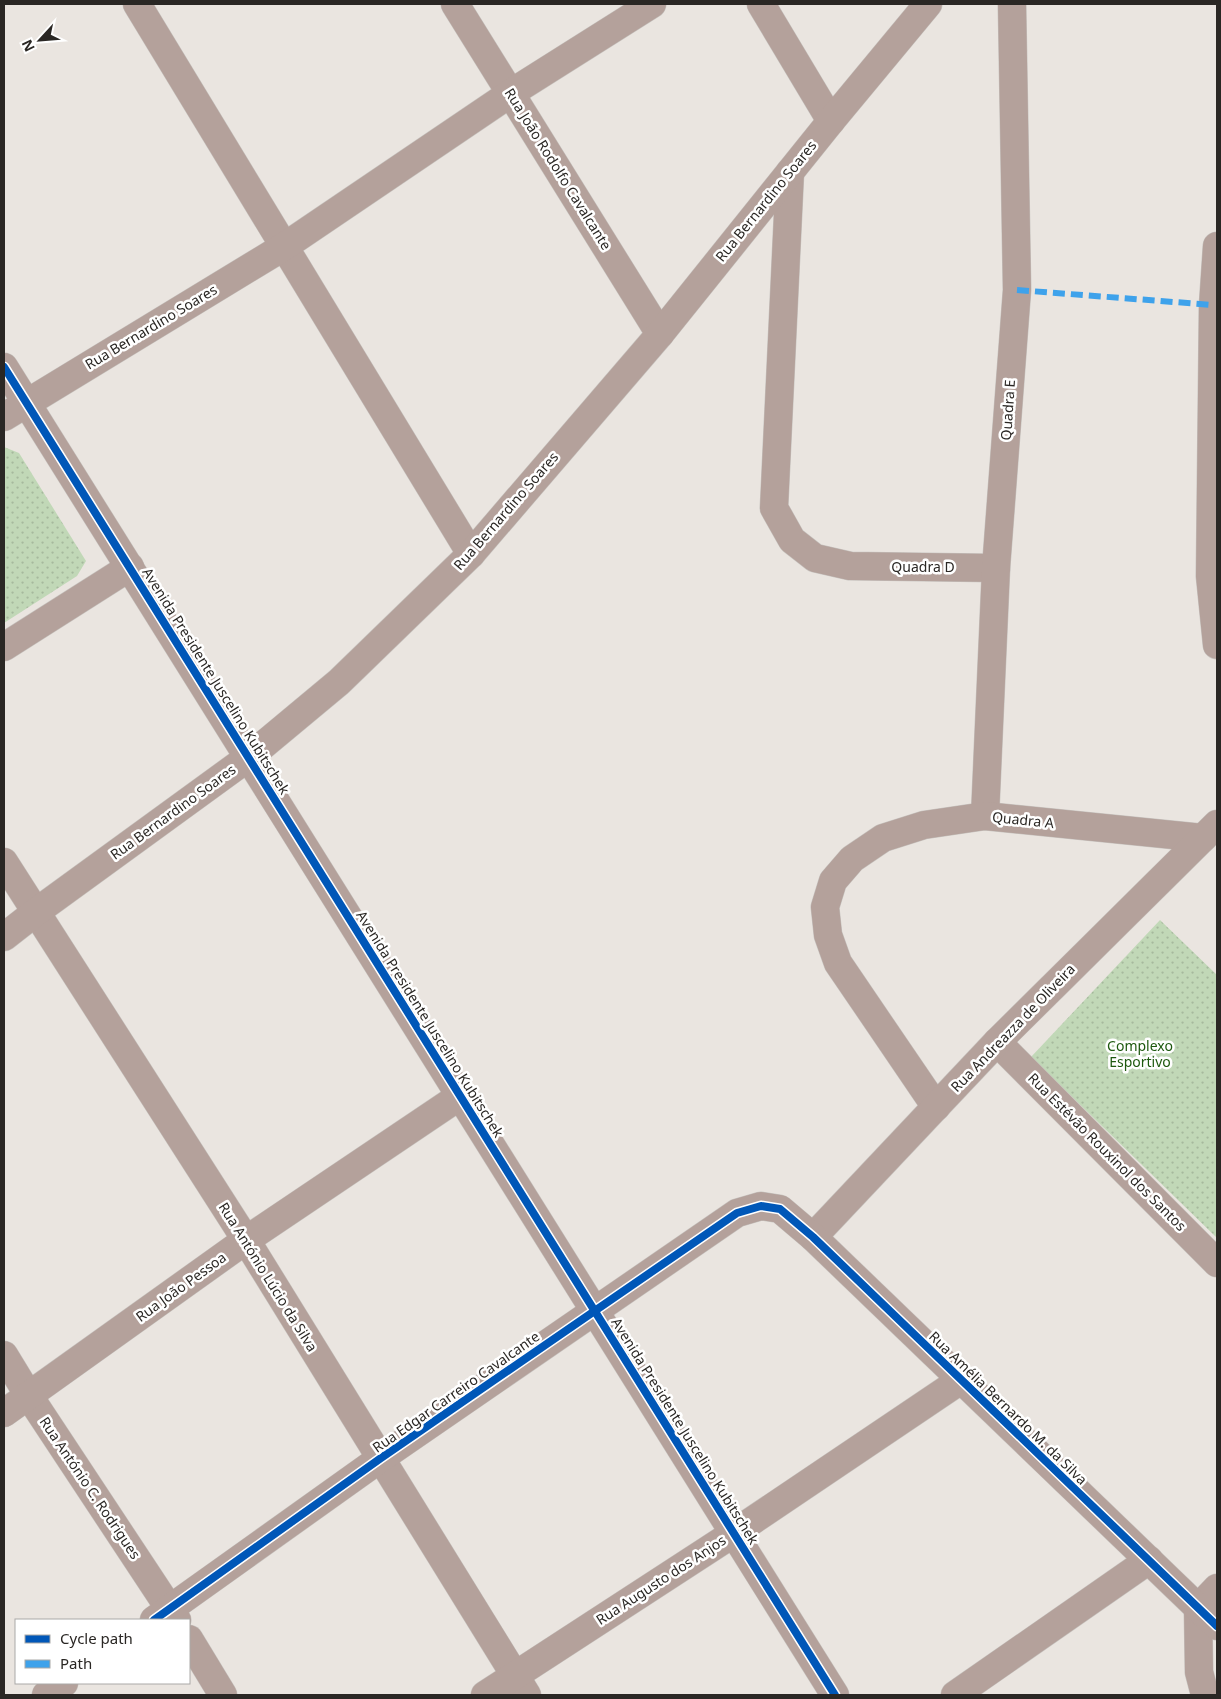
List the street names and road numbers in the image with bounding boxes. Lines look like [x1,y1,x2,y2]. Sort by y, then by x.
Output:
street label: Rua João Rodolfo Cavalcante [501,84,616,253]
street label: Rua Bernardino Soares [711,136,821,265]
street label: Rua Bernardino Soares [81,279,220,374]
street label: Quadra E [996,379,1019,441]
street label: Rua Bernardino Soares [449,447,562,574]
street label: Quadra D [891,557,955,576]
street label: Avenida Presidente Juscelino Kubitschek [138,564,295,798]
street label: Rua Bernardino Soares [106,759,239,864]
street label: Quadra A [991,807,1055,832]
street label: Avenida Presidente Juscelino Kubitschek [352,907,509,1141]
street label: Rua Andreazza de Oliveira [946,959,1079,1096]
street label: Rua Estévão Rouxinol dos Santos [1024,1069,1191,1235]
street label: Rua António Lúcio da Silva [215,1198,322,1355]
street label: Rua João Pessoa [132,1247,230,1326]
street label: Avenida Presidente Juscelino Kubitschek [607,1314,764,1548]
street label: Rua Edgar Carreiro Cavalcante [368,1326,543,1457]
street label: Rua Amélia Bernardo M. da Silva [925,1327,1092,1488]
street label: Rua António C. Rodrigues [36,1413,145,1563]
street label: Rua Augusto dos Anjos [592,1530,730,1629]

